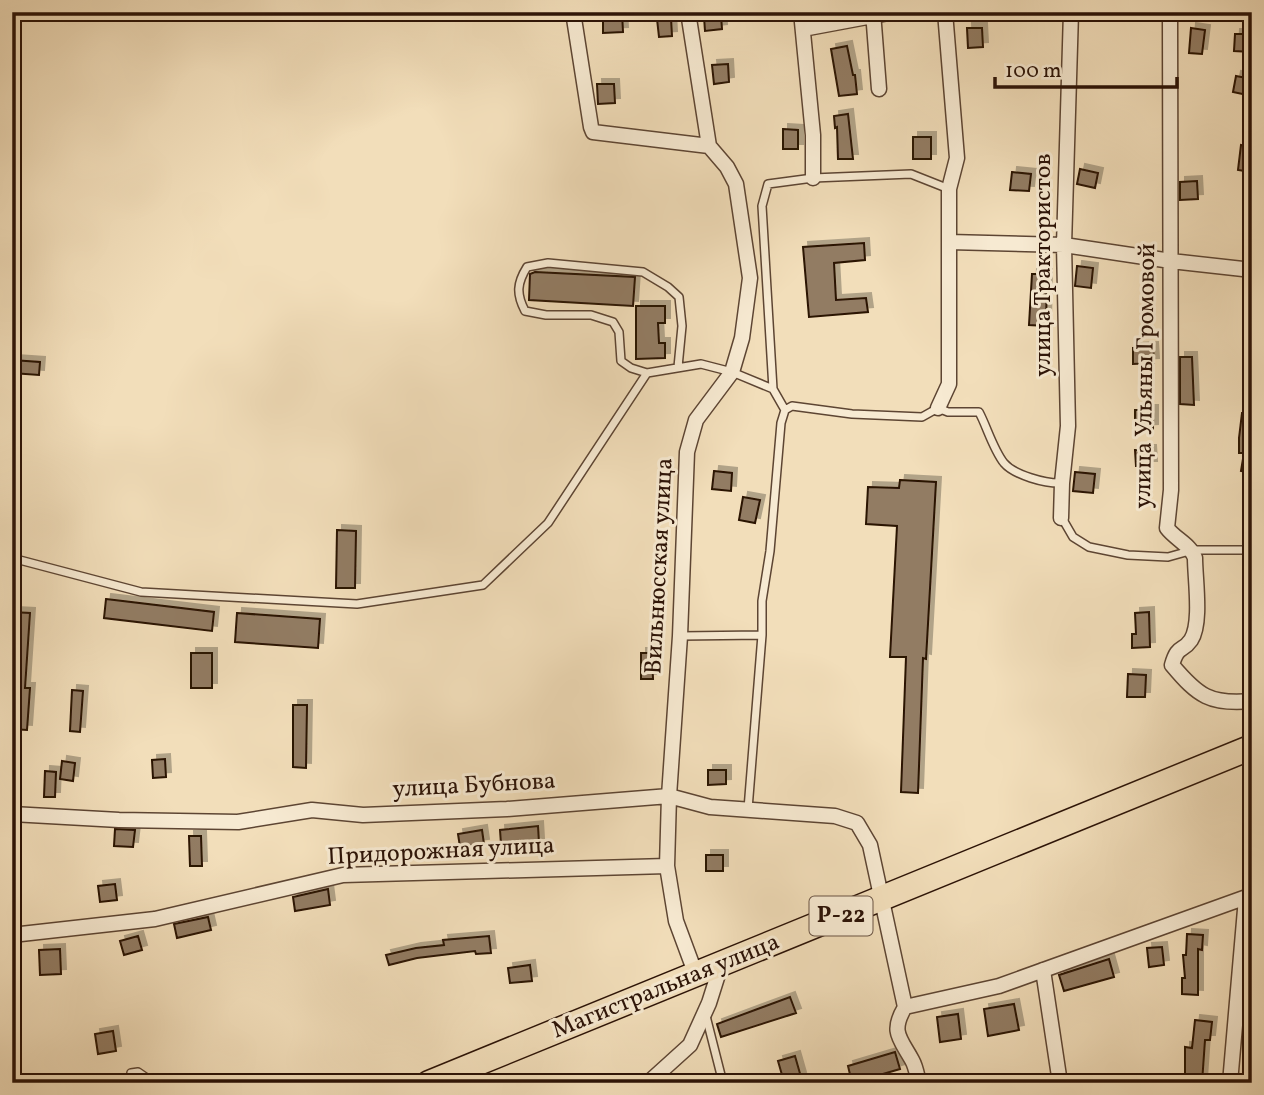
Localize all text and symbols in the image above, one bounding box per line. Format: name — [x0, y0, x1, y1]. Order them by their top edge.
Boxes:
scale bar — [995, 46, 1176, 90]
text: 100 m — [1005, 57, 1062, 86]
street label: улица Трактористов — [1027, 153, 1061, 377]
street label: улица Ульяны Громовой — [1127, 243, 1165, 509]
street label: Вильнюсская улица — [637, 457, 683, 675]
street label: улица Бубнова — [391, 765, 557, 807]
street label: Придорожная улица — [326, 829, 556, 875]
road number: Р-22 — [810, 897, 872, 936]
street label: Магистральная улица — [547, 926, 785, 1048]

